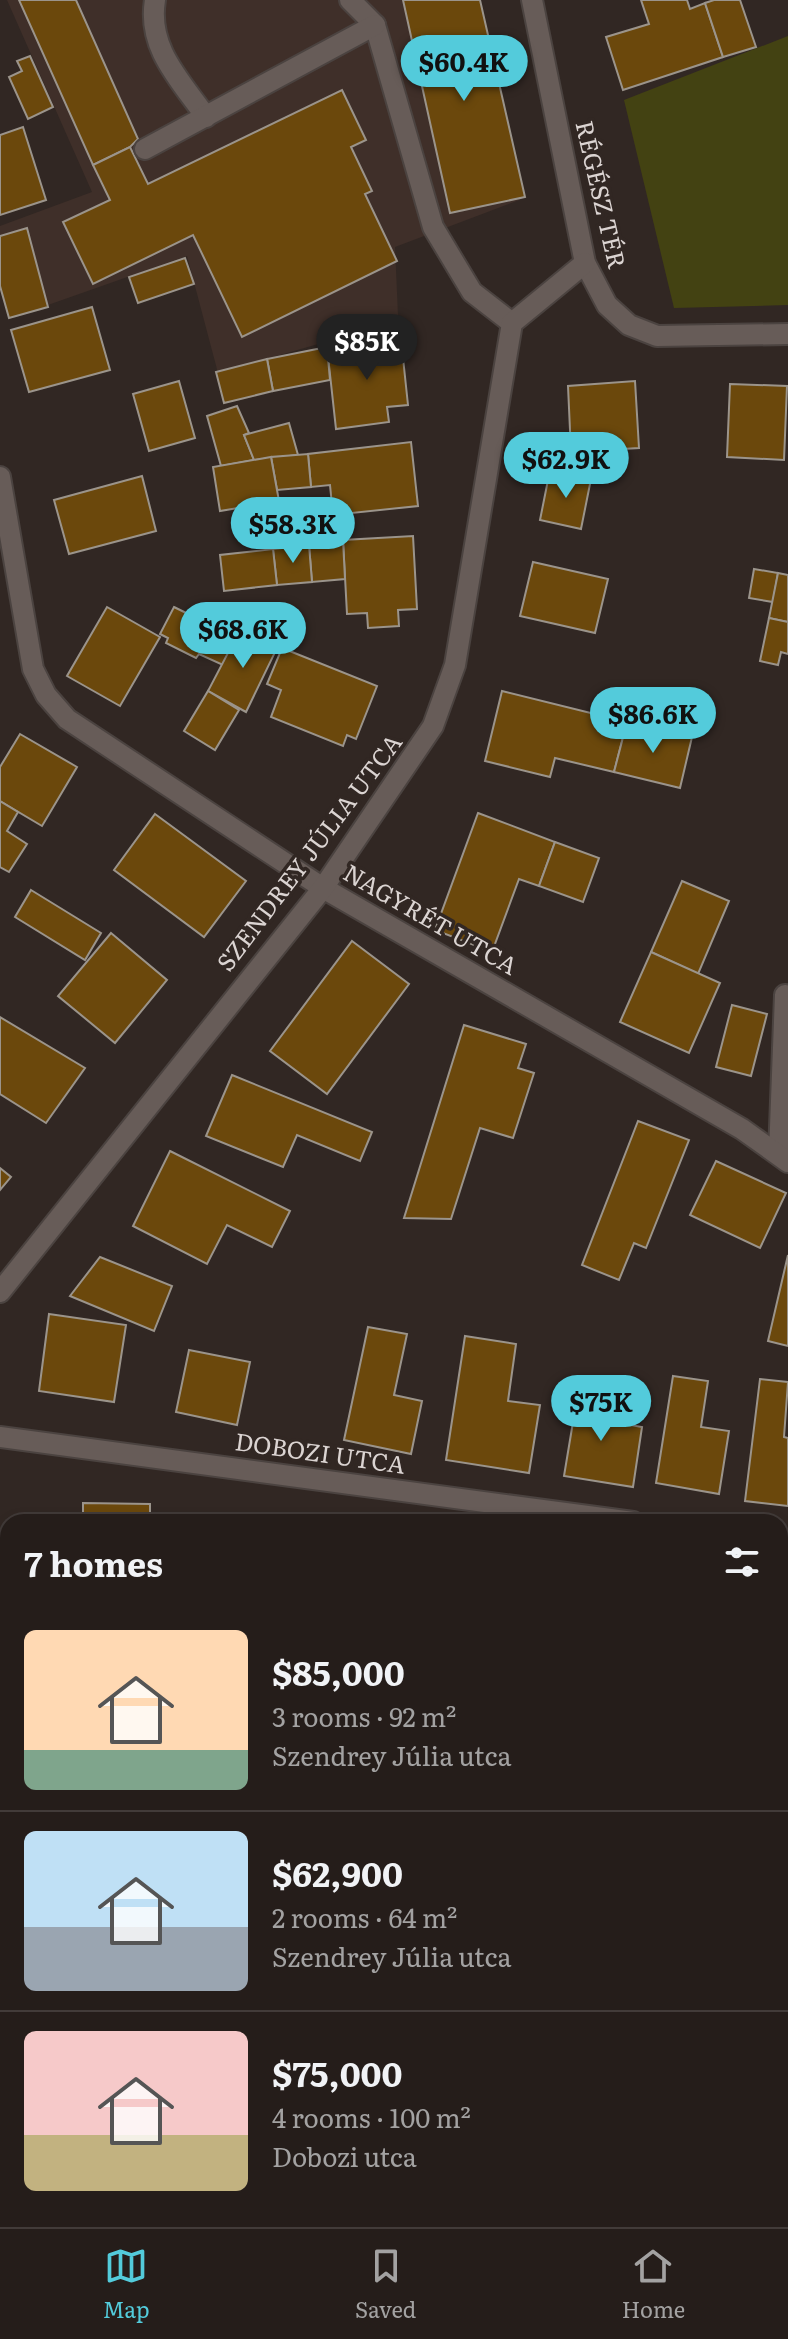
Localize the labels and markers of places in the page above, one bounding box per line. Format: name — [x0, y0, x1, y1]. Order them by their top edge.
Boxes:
pin: $60.4K — [399, 35, 529, 103]
pin: $85K — [320, 314, 414, 382]
pin: $62.9K — [501, 432, 631, 500]
pin: $58.3K — [228, 497, 358, 565]
pin: $68.6K — [178, 602, 308, 670]
pin: $86.6K — [588, 687, 718, 755]
pin: $75K — [554, 1375, 648, 1443]

